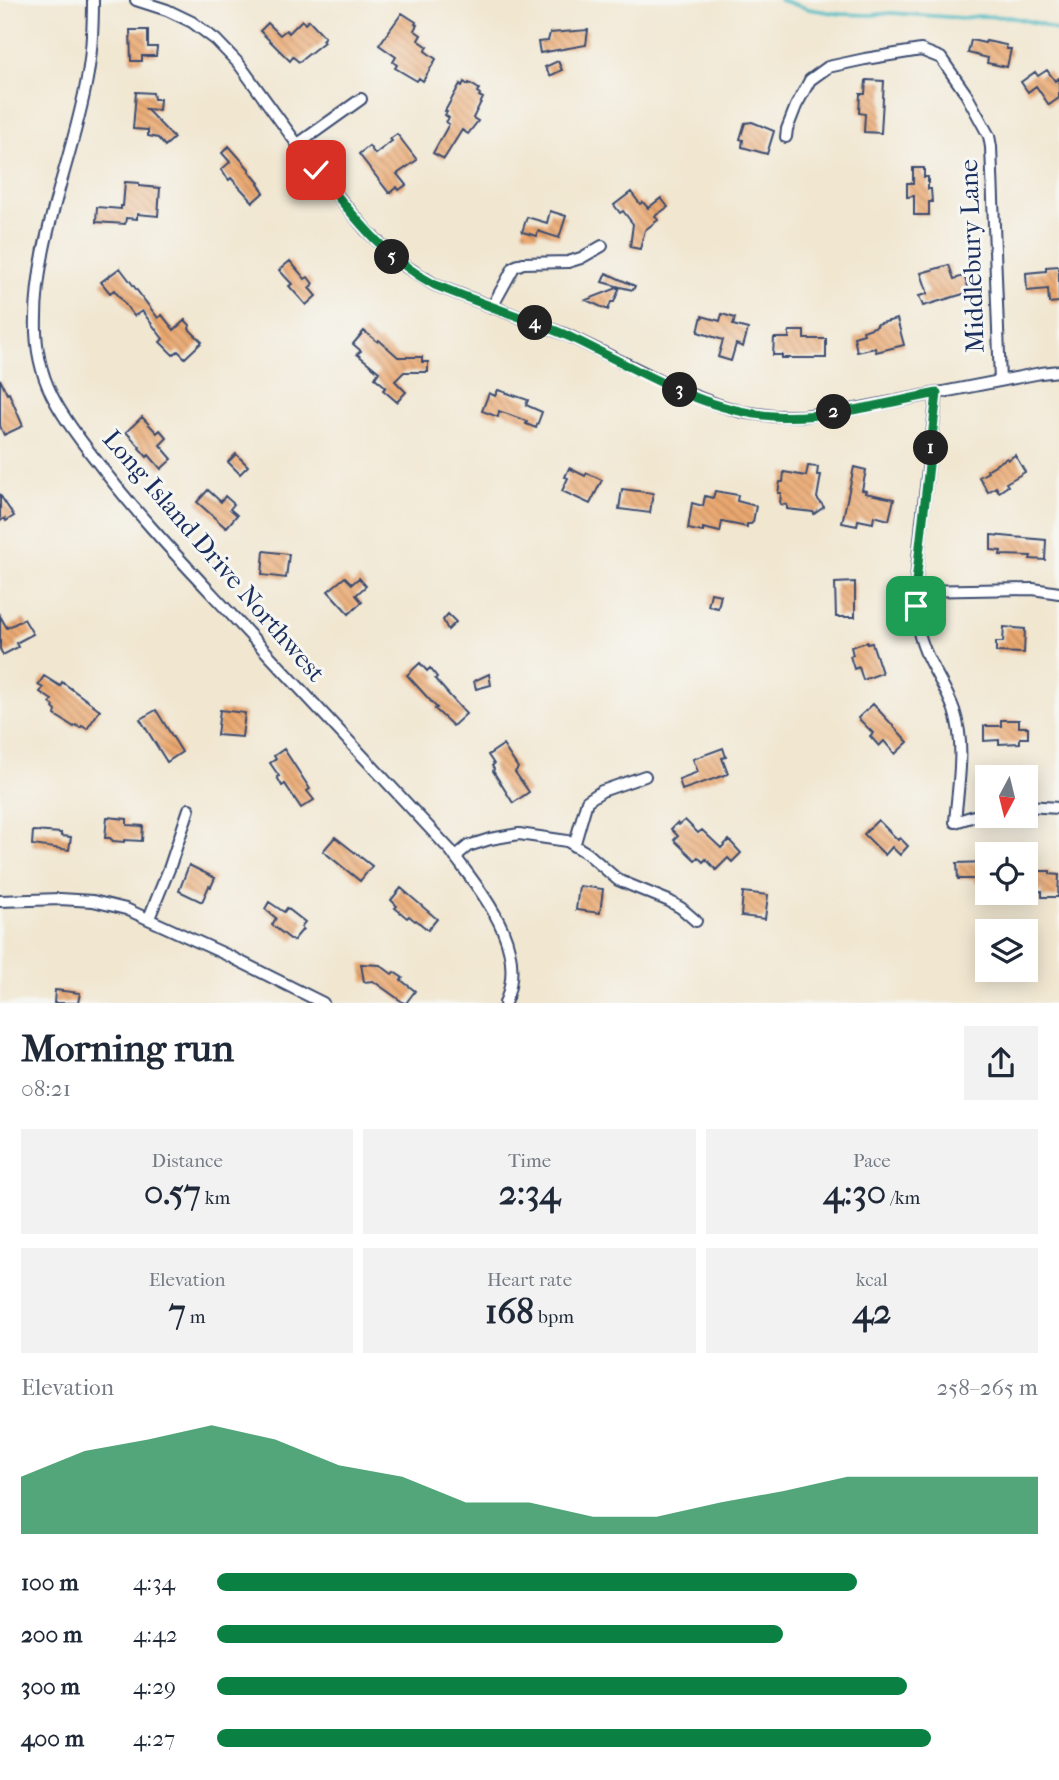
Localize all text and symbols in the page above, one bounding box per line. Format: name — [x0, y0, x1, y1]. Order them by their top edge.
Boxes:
pin — [286, 140, 346, 200]
icon: check — [297, 151, 335, 189]
street label: Middlebury Lane — [953, 159, 991, 353]
pin: 5 — [374, 240, 410, 274]
text: 5 — [387, 245, 396, 267]
pin: 4 — [518, 306, 552, 340]
text: 4 — [529, 311, 540, 333]
pin: 3 — [662, 372, 698, 408]
text: 3 — [676, 378, 683, 400]
pin: 2 — [816, 394, 852, 430]
text: 2 — [829, 400, 838, 422]
street label: Long Island Drive Northwest — [96, 424, 332, 689]
pin: 1 — [914, 430, 948, 466]
text: 1 — [927, 436, 934, 458]
pin — [886, 576, 946, 636]
icon: arrive — [897, 587, 935, 625]
north arrow — [975, 765, 1038, 828]
map controls — [975, 765, 1038, 982]
button: locate — [975, 842, 1038, 905]
button: layers — [975, 919, 1038, 982]
text: Morning run — [21, 1026, 234, 1071]
button: share — [964, 1026, 1038, 1100]
text: 08:21 — [21, 1075, 71, 1102]
text: Distance — [151, 1150, 223, 1172]
text: Time — [508, 1150, 551, 1172]
text: Pace — [853, 1150, 891, 1172]
text: 0.57 — [144, 1172, 201, 1213]
text: 2:34 — [499, 1172, 560, 1213]
text: 4:30 — [823, 1172, 886, 1213]
text: km — [201, 1187, 230, 1209]
text: /km — [886, 1187, 920, 1209]
text: Elevation — [149, 1269, 226, 1291]
text: Heart rate — [487, 1269, 572, 1291]
text: kcal — [856, 1269, 888, 1291]
text: 7 — [169, 1291, 186, 1332]
text: 168 — [485, 1291, 534, 1332]
text: 42 — [852, 1291, 891, 1332]
text: m — [186, 1306, 206, 1328]
text: bpm — [534, 1306, 574, 1328]
text: Elevation — [21, 1374, 114, 1401]
text: 258–265 m — [936, 1374, 1038, 1401]
text: 100 m — [21, 1569, 79, 1596]
text: 4:34 — [133, 1569, 175, 1596]
text: 200 m — [21, 1621, 82, 1648]
text: 4:42 — [133, 1621, 178, 1648]
text: 300 m — [21, 1673, 80, 1700]
text: 4:29 — [133, 1673, 176, 1700]
text: 400 m — [21, 1725, 84, 1752]
text: 4:27 — [133, 1725, 175, 1752]

